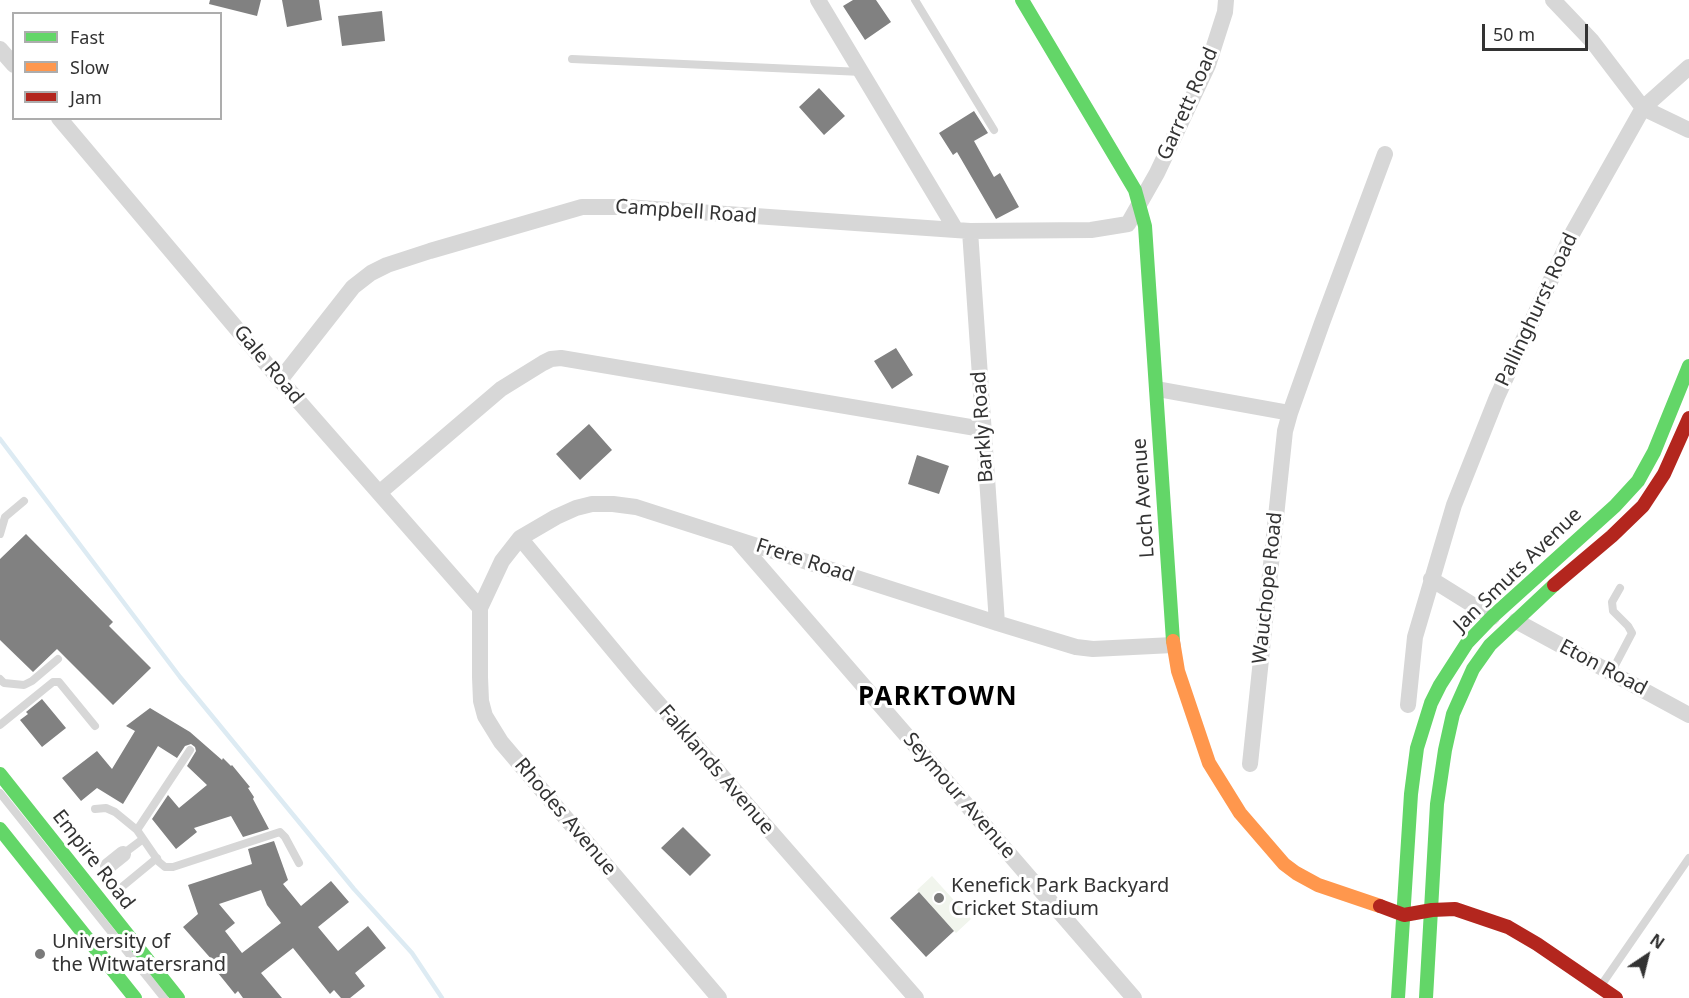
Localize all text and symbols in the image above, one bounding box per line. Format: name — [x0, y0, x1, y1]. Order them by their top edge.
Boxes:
legend — [12, 12, 222, 120]
scale bar — [1485, 12, 1592, 50]
text: 50 m — [1493, 22, 1535, 46]
text: Fast — [70, 25, 105, 49]
street label: Garrett Road — [1152, 44, 1224, 164]
text: Slow — [70, 55, 109, 79]
text: Jam — [70, 85, 102, 109]
street label: Campbell Road — [614, 195, 758, 229]
street label: Pallinghurst Road — [1491, 229, 1583, 391]
street label: Gale Road — [228, 321, 308, 409]
street label: Barkly Road — [967, 370, 999, 484]
street label: Loch Avenue — [1128, 437, 1160, 559]
street label: Jan Smuts Avenue — [1449, 503, 1587, 637]
street label: Wauchope Road — [1248, 511, 1288, 665]
street label: Frere Road — [753, 534, 857, 588]
street label: Eton Road — [1555, 635, 1651, 701]
district label: PARKTOWN — [858, 682, 1018, 714]
street label: Falklands Avenue — [653, 700, 779, 840]
street label: Seymour Avenue — [898, 728, 1020, 864]
street label: Rhodes Avenue — [509, 754, 621, 880]
street label: Empire Road — [47, 805, 139, 915]
place label: Kenefick Park Backyard Cricket Stadium — [951, 874, 1169, 921]
marker: Kenefick Park Backyard Cricket Stadium — [932, 891, 946, 905]
north arrow — [1617, 926, 1677, 986]
text: N — [1646, 929, 1669, 954]
place label: University of the Witwatersrand — [52, 930, 226, 977]
marker: University of the Witwatersrand — [33, 947, 47, 961]

